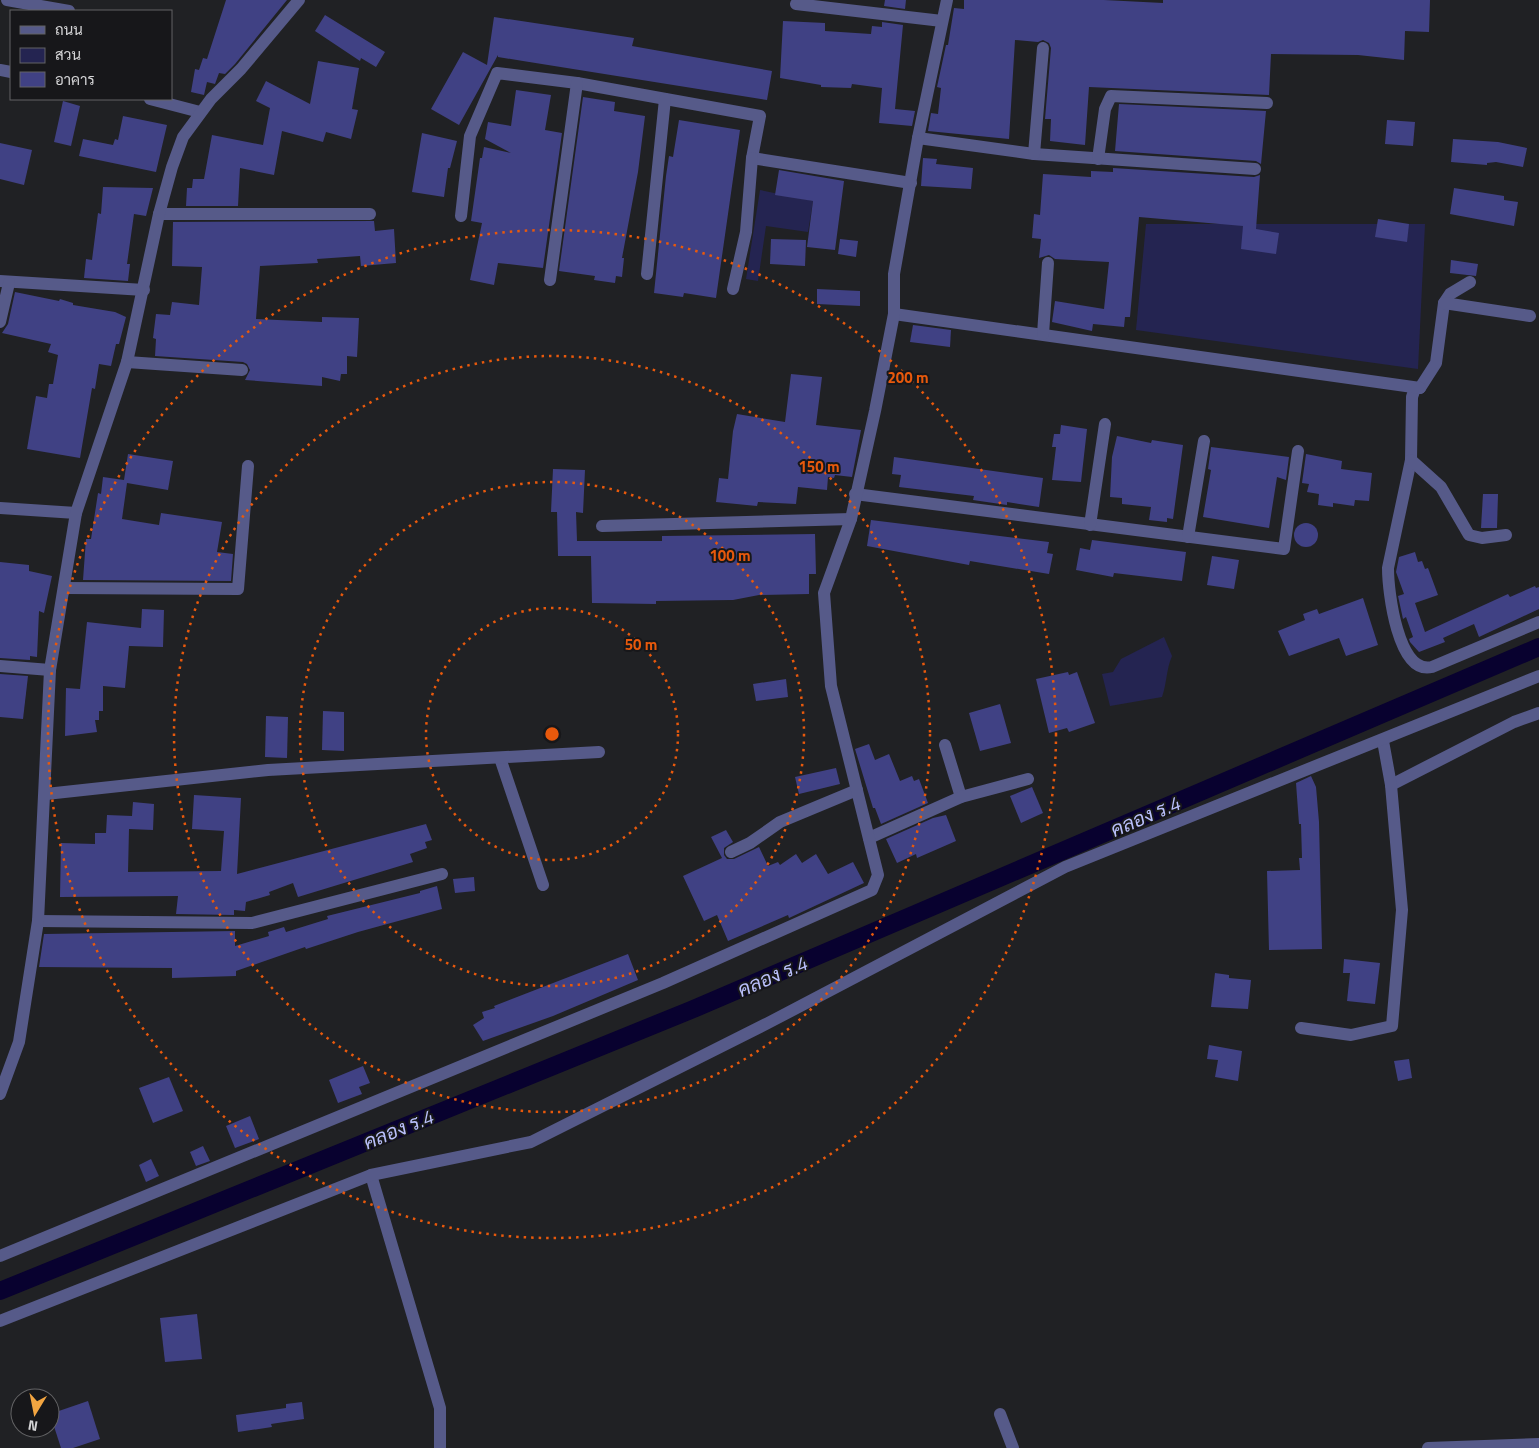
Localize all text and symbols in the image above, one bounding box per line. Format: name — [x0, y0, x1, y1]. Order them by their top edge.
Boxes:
legend — [10, 10, 172, 100]
text: ถนน — [55, 18, 83, 41]
text: สวน — [55, 43, 81, 66]
text: อาคาร — [55, 68, 95, 91]
text: 200 m — [887, 366, 929, 389]
text: 150 m — [798, 455, 840, 478]
text: 100 m — [709, 544, 751, 567]
text: 50 m — [625, 633, 657, 656]
centre of rings — [543, 725, 561, 743]
water label: คลอง ร.4 — [1105, 787, 1185, 845]
water label: คลอง ร.4 — [732, 947, 812, 1005]
water label: คลอง ร.4 — [358, 1101, 438, 1157]
north arrow — [10, 1388, 60, 1438]
text: N — [26, 1415, 39, 1437]

